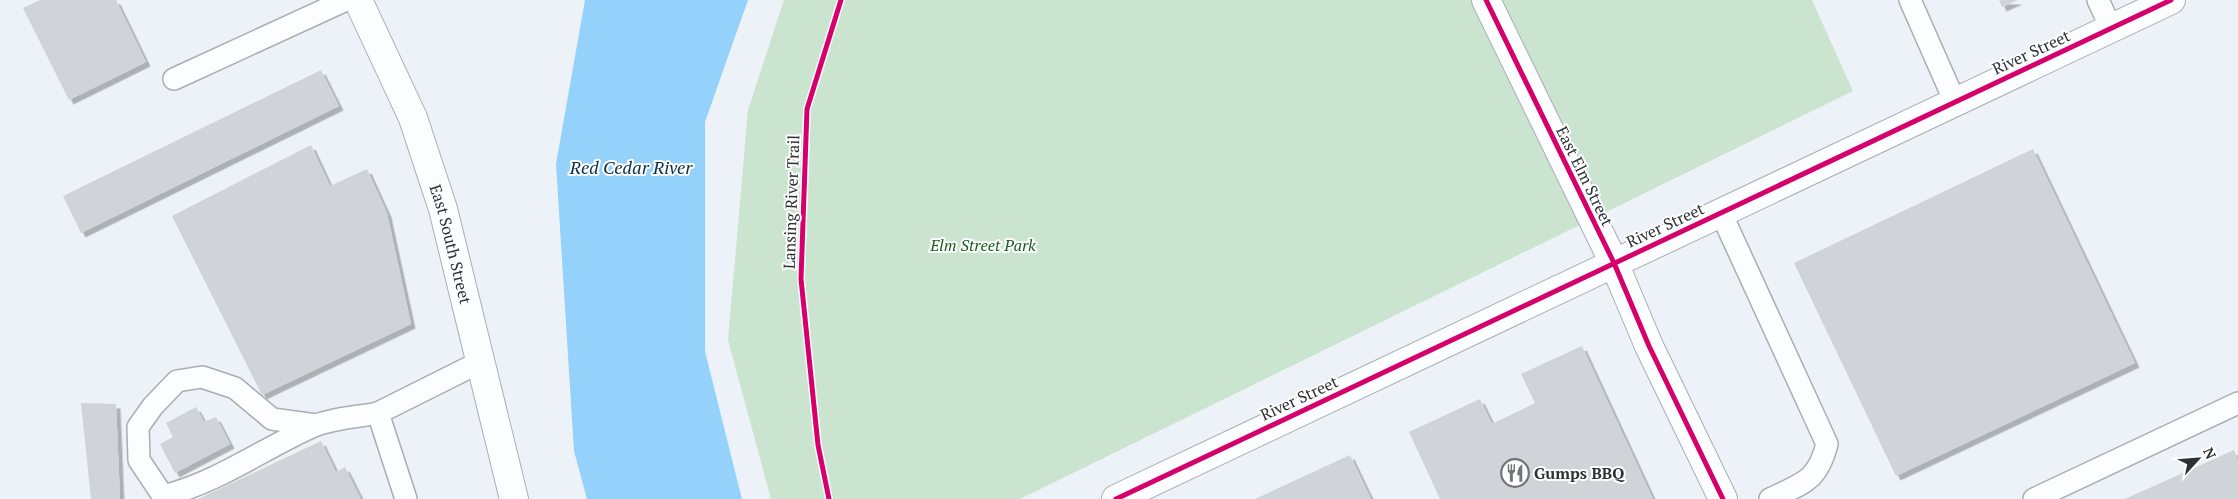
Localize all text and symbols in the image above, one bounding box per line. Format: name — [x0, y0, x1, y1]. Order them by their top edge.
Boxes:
street label: River Street — [1988, 24, 2074, 80]
street label: East Elm Street — [1551, 122, 1619, 230]
street label: Lansing River Trail — [778, 134, 804, 269]
water label: Red Cedar River — [569, 155, 693, 179]
street label: East South Street — [425, 181, 477, 306]
street label: River Street — [1622, 197, 1708, 253]
park label: Elm Street Park — [929, 234, 1036, 256]
street label: River Street — [1256, 370, 1342, 426]
north arrow — [2173, 434, 2223, 484]
text: N — [2199, 444, 2221, 462]
restaurant icon: Gumps BBQ — [1500, 458, 1530, 488]
place label: Gumps BBQ — [1534, 462, 1625, 484]

